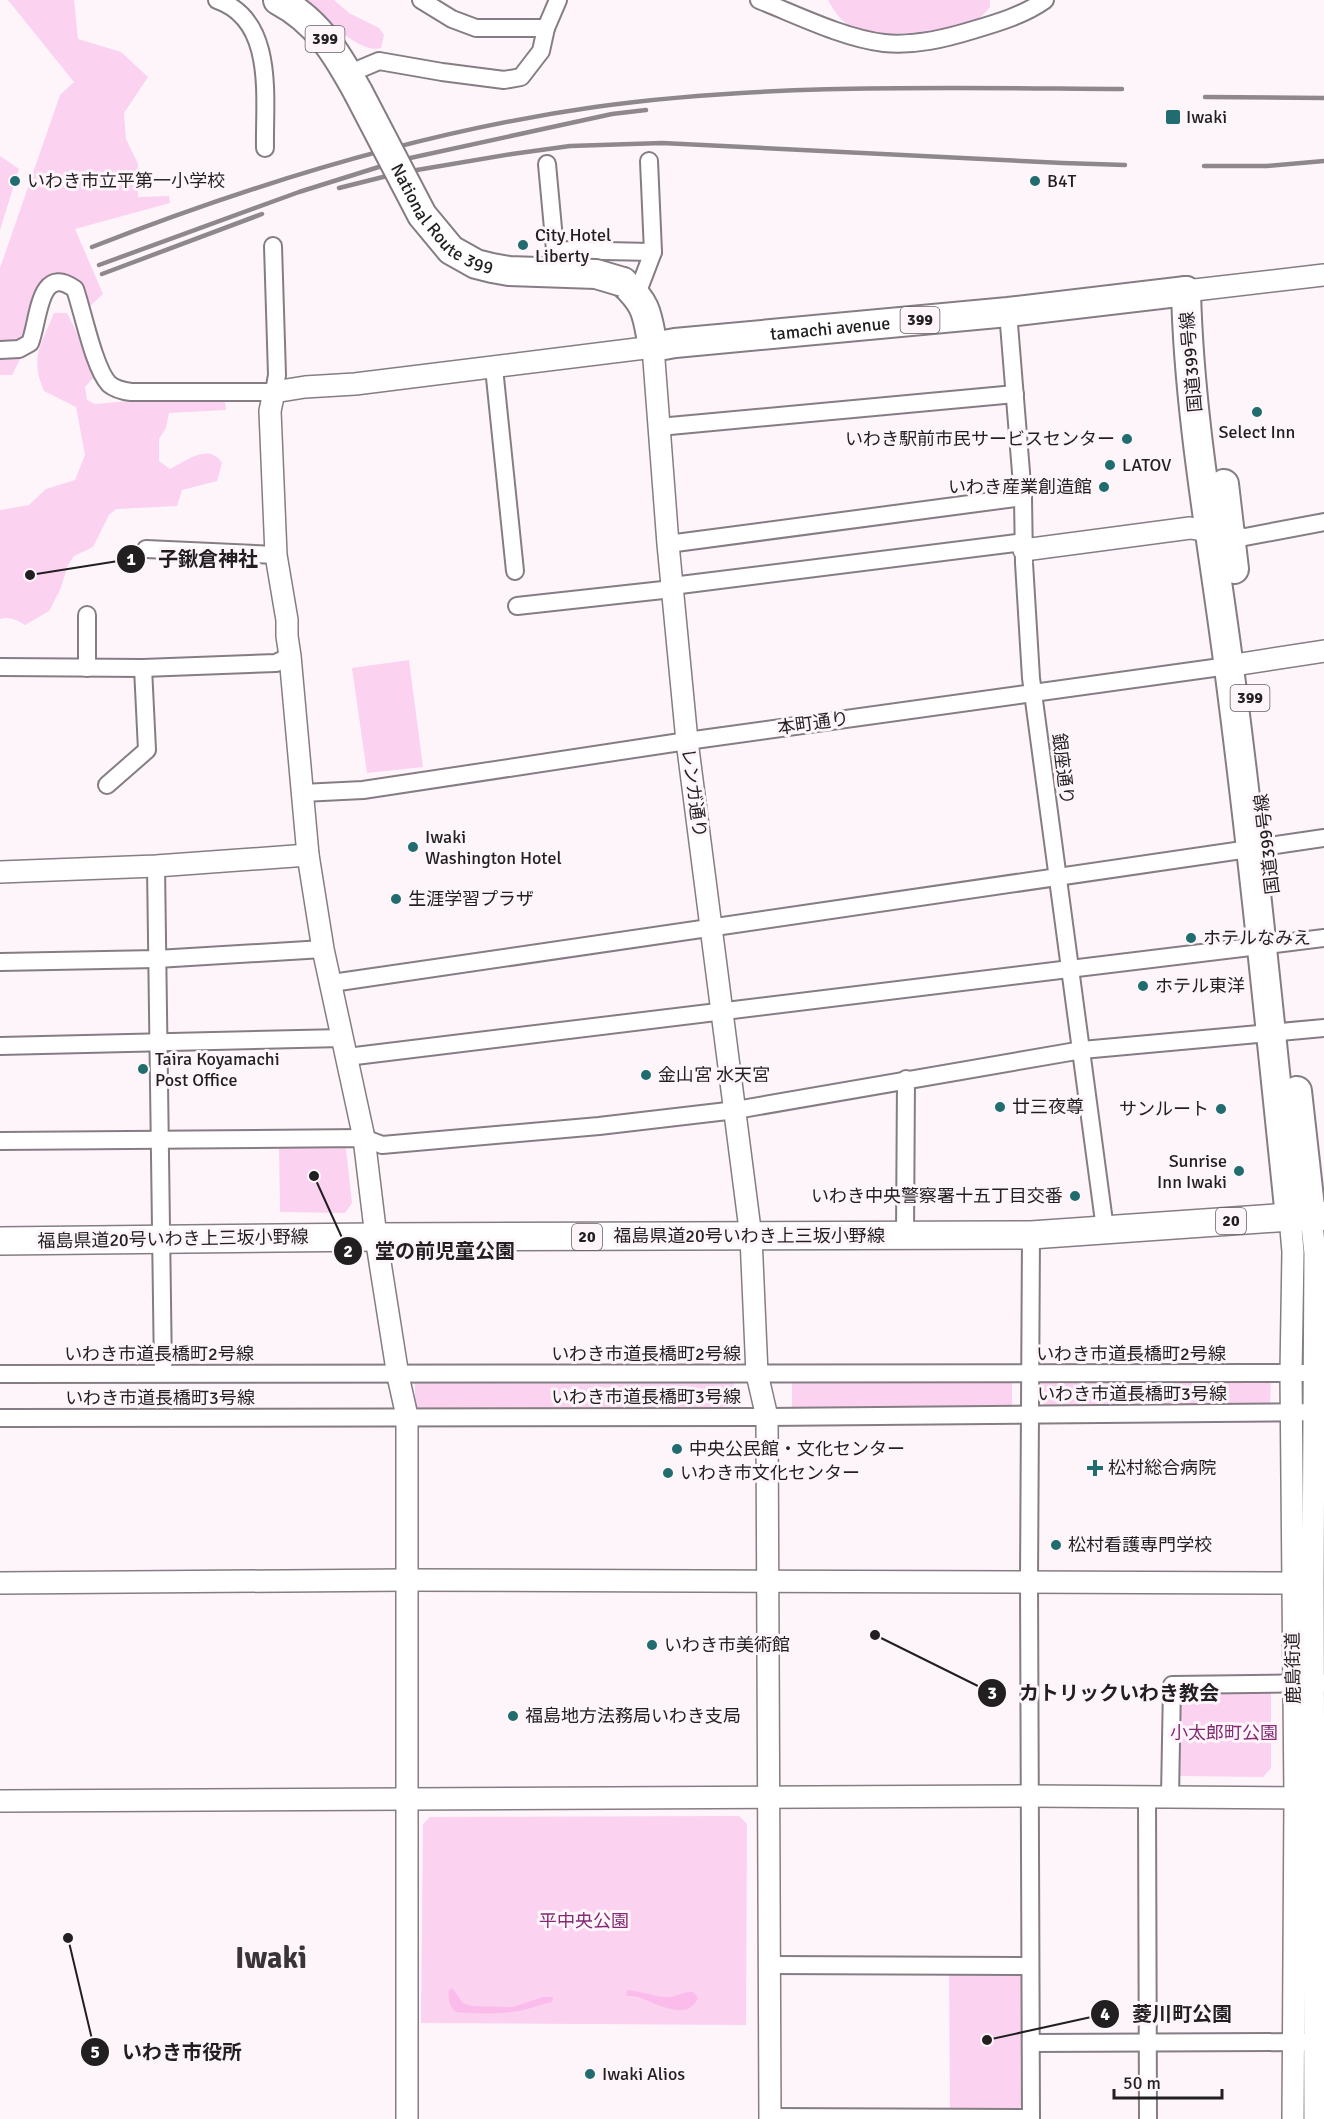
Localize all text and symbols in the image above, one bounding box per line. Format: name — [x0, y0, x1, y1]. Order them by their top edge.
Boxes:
road number: 399 — [306, 26, 344, 52]
place label: Iwaki — [1186, 106, 1227, 128]
marker: Iwaki — [1164, 108, 1182, 126]
street label: National Route 399 — [386, 160, 496, 279]
place label: いわき市立平第一小学校 — [27, 170, 225, 192]
place label: B4T — [1047, 170, 1077, 192]
marker: いわき市立平第一小学校 — [8, 174, 22, 188]
marker: B4T — [1028, 174, 1042, 188]
place label: City Hotel Liberty — [535, 224, 611, 267]
marker: City Hotel Liberty — [516, 238, 530, 252]
road number: 399 — [900, 307, 940, 333]
street label: 国道399号線 — [1176, 311, 1206, 413]
street label: tamachi avenue — [769, 312, 891, 345]
marker: Select Inn — [1250, 405, 1264, 419]
place label: Select Inn — [1219, 421, 1295, 443]
place label: いわき駅前市民サービスセンター — [845, 428, 1115, 450]
marker: いわき駅前市民サービスセンター — [1120, 432, 1134, 446]
place label: LATOV — [1122, 454, 1172, 476]
marker: LATOV — [1103, 458, 1117, 472]
place label: いわき産業創造館 — [948, 476, 1092, 498]
marker: いわき産業創造館 — [1097, 480, 1111, 494]
callout: 子鍬倉神社 — [116, 540, 270, 578]
text: 子鍬倉神社 — [158, 547, 258, 572]
text: 1 — [126, 548, 136, 570]
road number: 399 — [1230, 685, 1270, 711]
street label: 本町通り — [776, 707, 850, 739]
street label: 銀座通り — [1048, 732, 1078, 806]
street label: レンガ通り — [677, 747, 711, 839]
street label: 国道399号線 — [1250, 792, 1284, 896]
place label: Iwaki Washington Hotel — [425, 826, 562, 869]
marker: Iwaki Washington Hotel — [406, 840, 420, 854]
place label: 生涯学習プラザ — [408, 888, 534, 910]
marker: 生涯学習プラザ — [389, 892, 403, 906]
place label: ホテルなみえ — [1203, 927, 1311, 949]
marker: ホテルなみえ — [1184, 931, 1198, 945]
place label: ホテル東洋 — [1155, 975, 1245, 997]
marker: ホテル東洋 — [1136, 979, 1150, 993]
place label: Taira Koyamachi Post Office — [155, 1048, 280, 1091]
marker: Taira Koyamachi Post Office — [136, 1062, 150, 1076]
place label: 金山宮 水天宮 — [658, 1064, 770, 1086]
marker: 金山宮 水天宮 — [639, 1068, 653, 1082]
place label: 廿三夜尊 — [1012, 1096, 1084, 1118]
place label: サンルート — [1119, 1098, 1209, 1120]
marker: 廿三夜尊 — [993, 1100, 1007, 1114]
marker: サンルート — [1214, 1102, 1228, 1116]
place label: Sunrise Inn Iwaki — [1157, 1150, 1227, 1193]
marker: Sunrise Inn Iwaki — [1232, 1164, 1246, 1178]
place label: いわき中央警察署十五丁目交番 — [811, 1185, 1063, 1207]
marker: いわき中央警察署十五丁目交番 — [1068, 1189, 1082, 1203]
road number: 20 — [1216, 1208, 1246, 1234]
road number: 20 — [572, 1224, 602, 1250]
street label: 福島県道20号いわき上三坂小野線 — [613, 1225, 885, 1247]
street label: 福島県道20号いわき上三坂小野線 — [37, 1226, 309, 1252]
callout: 堂の前児童公園 — [333, 1232, 527, 1270]
text: 堂の前児童公園 — [375, 1239, 515, 1264]
text: 2 — [343, 1240, 353, 1262]
street label: いわき市道長橋町2号線 — [64, 1343, 254, 1365]
street label: いわき市道長橋町2号線 — [551, 1343, 741, 1365]
street label: いわき市道長橋町2号線 — [1036, 1343, 1226, 1365]
street label: いわき市道長橋町3号線 — [1037, 1383, 1227, 1405]
street label: いわき市道長橋町3号線 — [551, 1386, 741, 1408]
street label: いわき市道長橋町3号線 — [65, 1387, 255, 1409]
place label: 中央公民館・文化センター — [689, 1438, 905, 1460]
marker: 中央公民館・文化センター — [670, 1442, 684, 1456]
place label: 松村総合病院 — [1108, 1457, 1216, 1479]
marker: 松村総合病院 — [1086, 1459, 1104, 1477]
place label: いわき市文化センター — [680, 1462, 860, 1484]
marker: いわき市文化センター — [661, 1466, 675, 1480]
place label: 松村看護専門学校 — [1068, 1534, 1212, 1556]
marker: 松村看護専門学校 — [1049, 1538, 1063, 1552]
street label: 鹿島街道 — [1281, 1632, 1305, 1704]
place label: いわき市美術館 — [664, 1634, 790, 1656]
marker: いわき市美術館 — [645, 1638, 659, 1652]
callout: カトリックいわき教会 — [977, 1674, 1231, 1712]
text: カトリックいわき教会 — [1019, 1681, 1219, 1706]
text: 3 — [987, 1682, 997, 1704]
place label: 福島地方法務局いわき支局 — [525, 1705, 741, 1727]
marker: 福島地方法務局いわき支局 — [506, 1709, 520, 1723]
park label: 小太郎町公園 — [1170, 1722, 1278, 1744]
park label: 平中央公園 — [539, 1910, 629, 1932]
district label: Iwaki — [235, 1940, 307, 1977]
callout: 菱川町公園 — [1090, 1995, 1244, 2033]
text: 菱川町公園 — [1132, 2002, 1232, 2027]
text: 4 — [1100, 2003, 1110, 2025]
callout: いわき市役所 — [80, 2033, 254, 2071]
text: いわき市役所 — [122, 2040, 242, 2065]
text: 5 — [90, 2041, 100, 2063]
scale bar — [1114, 2062, 1222, 2100]
place label: Iwaki Alios — [602, 2063, 685, 2085]
marker: Iwaki Alios — [583, 2067, 597, 2081]
text: 50 m — [1123, 2072, 1161, 2094]

